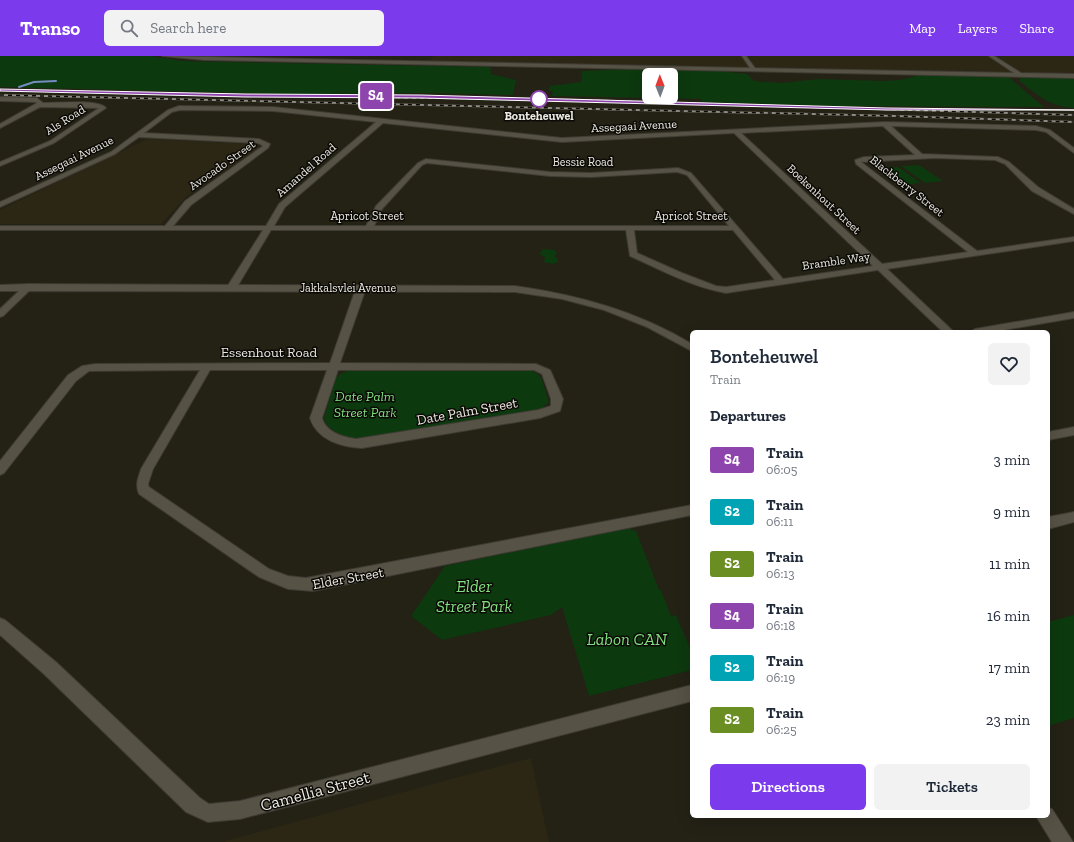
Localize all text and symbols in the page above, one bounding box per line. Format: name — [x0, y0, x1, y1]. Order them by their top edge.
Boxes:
search box — [104, 10, 384, 46]
text: Transo — [20, 17, 80, 40]
icon: search — [118, 17, 140, 39]
text: Search here — [150, 19, 226, 37]
text: Map — [909, 20, 936, 37]
text: Layers — [958, 20, 997, 37]
text: Share — [1019, 20, 1054, 37]
north arrow — [642, 68, 678, 104]
map controls — [642, 68, 678, 104]
line badge: S4 — [358, 83, 394, 109]
text: S4 — [368, 87, 384, 104]
marker: Bonteheuwel — [530, 90, 548, 108]
street label: Als Road — [42, 102, 88, 138]
place label: Bonteheuwel — [504, 109, 574, 123]
street label: Assegaai Avenue — [591, 117, 678, 135]
street label: Assegaai Avenue — [32, 133, 116, 183]
street label: Avocado Street — [186, 137, 258, 193]
street label: Amandel Road — [273, 140, 339, 200]
street label: Blackberry Street — [867, 153, 947, 220]
street label: Bessie Road — [553, 155, 614, 169]
street label: Boekenhout Street — [784, 161, 864, 237]
street label: Apricot Street — [330, 209, 404, 223]
street label: Apricot Street — [654, 209, 728, 223]
street label: Bramble Way — [801, 249, 872, 273]
street label: Jakkalsvlei Avenue — [300, 281, 396, 295]
button: heart — [988, 343, 1030, 385]
street label: Essenhout Road — [221, 344, 318, 361]
text: Bonteheuwel — [710, 345, 818, 368]
text: Train — [710, 372, 741, 387]
park label: Date Palm Street Park — [334, 388, 396, 421]
street label: Date Palm Street — [415, 394, 520, 429]
text: Departures — [710, 407, 786, 425]
text: Train — [766, 444, 803, 462]
text: S4 — [724, 451, 740, 468]
text: 3 min — [994, 451, 1030, 469]
text: 06:05 — [766, 462, 797, 477]
text: Train — [766, 496, 803, 514]
text: S2 — [724, 503, 740, 520]
text: 9 min — [993, 503, 1030, 521]
text: 06:11 — [766, 514, 793, 529]
text: Train — [766, 548, 803, 566]
text: S2 — [724, 555, 740, 572]
text: 11 min — [989, 555, 1030, 573]
street label: Elder Street — [311, 564, 386, 593]
text: 06:13 — [766, 566, 795, 581]
park label: Elder Street Park — [436, 576, 513, 616]
text: Train — [766, 600, 803, 618]
text: S4 — [724, 607, 740, 624]
text: 16 min — [987, 607, 1030, 625]
text: 06:18 — [766, 618, 795, 633]
park label: Labon CAN — [587, 629, 668, 649]
text: Train — [766, 652, 803, 670]
text: S2 — [724, 659, 740, 676]
text: 17 min — [988, 659, 1030, 677]
text: 06:19 — [766, 670, 795, 685]
text: Train — [766, 704, 803, 722]
text: S2 — [724, 711, 740, 728]
text: 23 min — [986, 711, 1030, 729]
text: 06:25 — [766, 722, 797, 737]
button: Directions — [710, 764, 866, 810]
button: Tickets — [874, 764, 1030, 810]
street label: Camellia Street — [258, 767, 373, 815]

